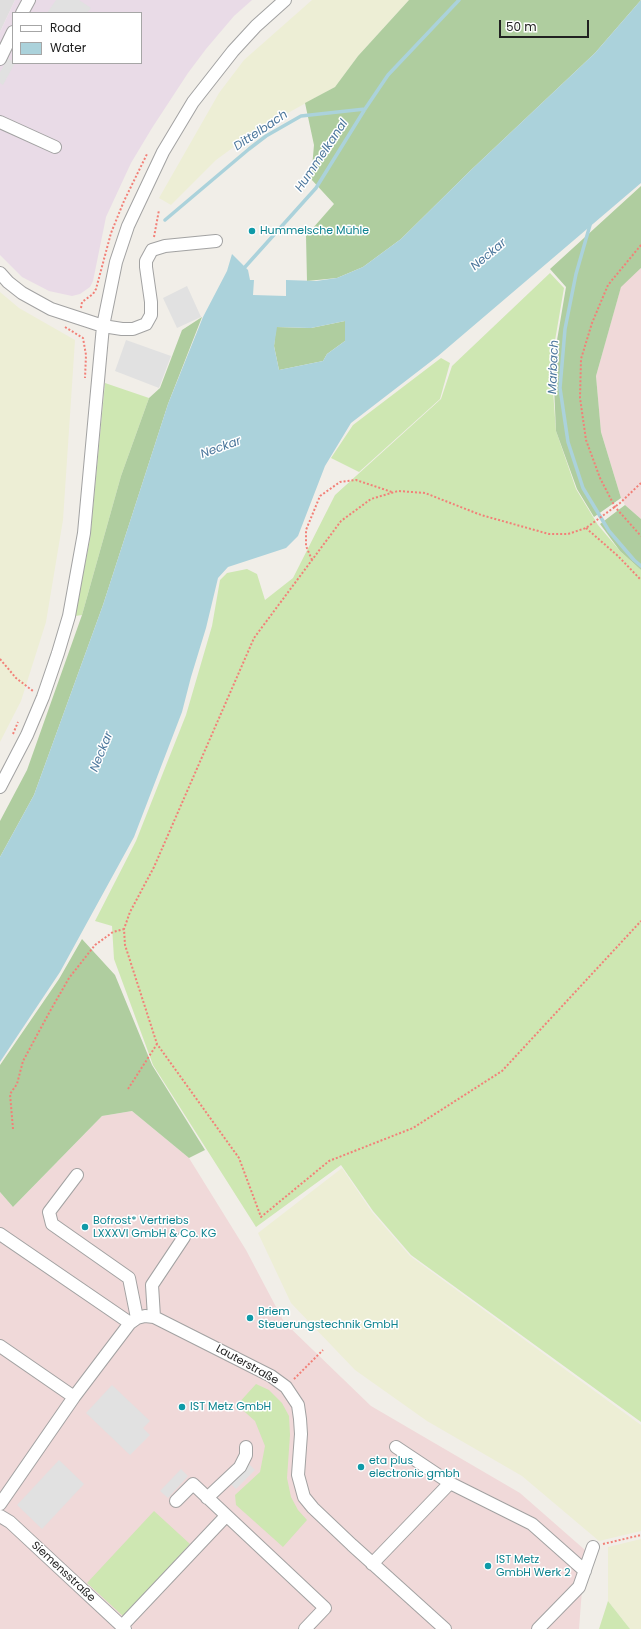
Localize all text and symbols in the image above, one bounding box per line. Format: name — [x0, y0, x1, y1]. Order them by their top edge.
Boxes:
legend — [12, 12, 142, 64]
scale bar — [501, 12, 591, 38]
text: 50 m — [506, 18, 537, 35]
text: Road — [50, 19, 81, 36]
text: Water — [50, 39, 86, 56]
water label: Dittelbach — [231, 108, 291, 154]
water label: Hummelkanal — [293, 117, 351, 195]
place label: Hummelsche Mühle — [260, 224, 369, 238]
marker: Hummelsche Mühle — [247, 226, 257, 236]
water label: Neckar — [468, 236, 510, 274]
water label: Marbach — [546, 340, 562, 394]
water label: Neckar — [199, 434, 243, 462]
water label: Neckar — [87, 730, 117, 774]
place label: Bofrost* Vertriebs LXXXVI GmbH & Co. KG — [93, 1214, 216, 1240]
marker: Bofrost* Vertriebs LXXXVI GmbH & Co. KG — [80, 1222, 90, 1232]
place label: Briem Steuerungstechnik GmbH — [258, 1305, 398, 1331]
marker: Briem Steuerungstechnik GmbH — [245, 1313, 255, 1323]
street label: Lauterstraße — [213, 1342, 281, 1388]
place label: IST Metz GmbH — [190, 1400, 271, 1414]
marker: IST Metz GmbH — [177, 1402, 187, 1412]
place label: eta plus electronic gmbh — [369, 1454, 460, 1480]
marker: eta plus electronic gmbh — [356, 1462, 366, 1472]
street label: Siemensstraße — [28, 1539, 98, 1605]
place label: IST Metz GmbH Werk 2 — [496, 1553, 570, 1579]
marker: IST Metz GmbH Werk 2 — [483, 1561, 493, 1571]

